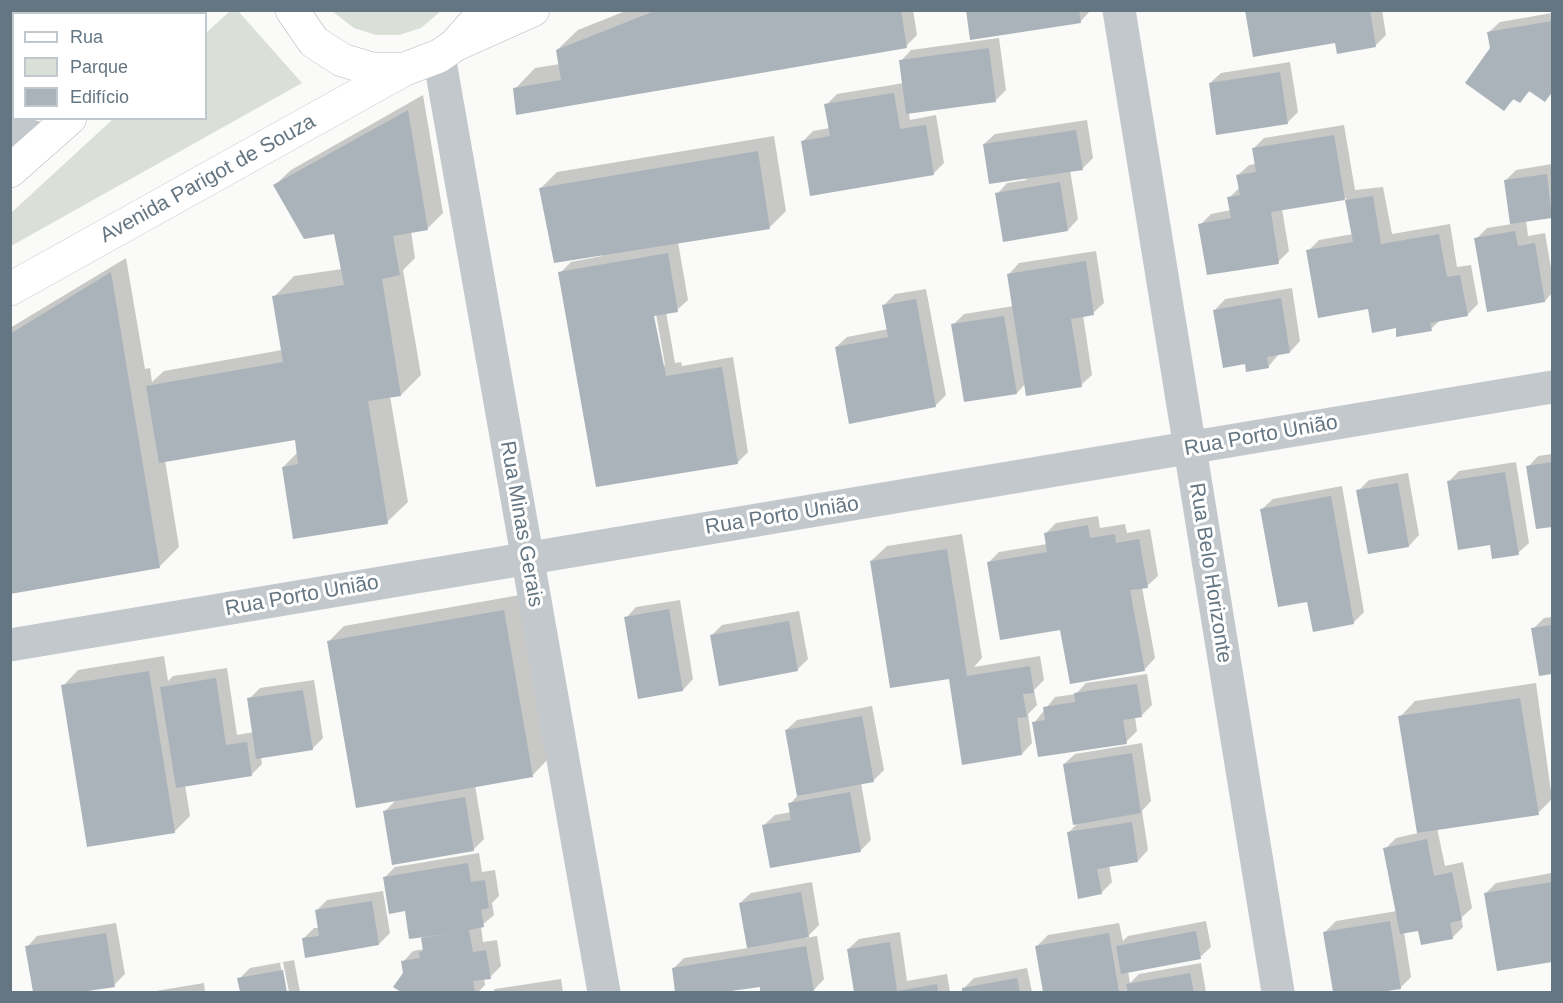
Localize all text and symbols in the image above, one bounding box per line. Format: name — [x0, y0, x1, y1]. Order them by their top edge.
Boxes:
legend — [12, 12, 207, 120]
text: Rua — [70, 27, 103, 47]
text: Parque — [70, 57, 128, 77]
text: Edifício — [70, 87, 129, 107]
street label: Avenida Parigot de Souza — [96, 109, 320, 249]
street label: Rua Porto União — [1182, 410, 1340, 462]
street label: Rua Minas Gerais — [494, 439, 548, 609]
street label: Rua Belo Horizonte — [1183, 481, 1237, 665]
street label: Rua Porto União — [703, 491, 861, 541]
street label: Rua Porto União — [223, 570, 381, 622]

